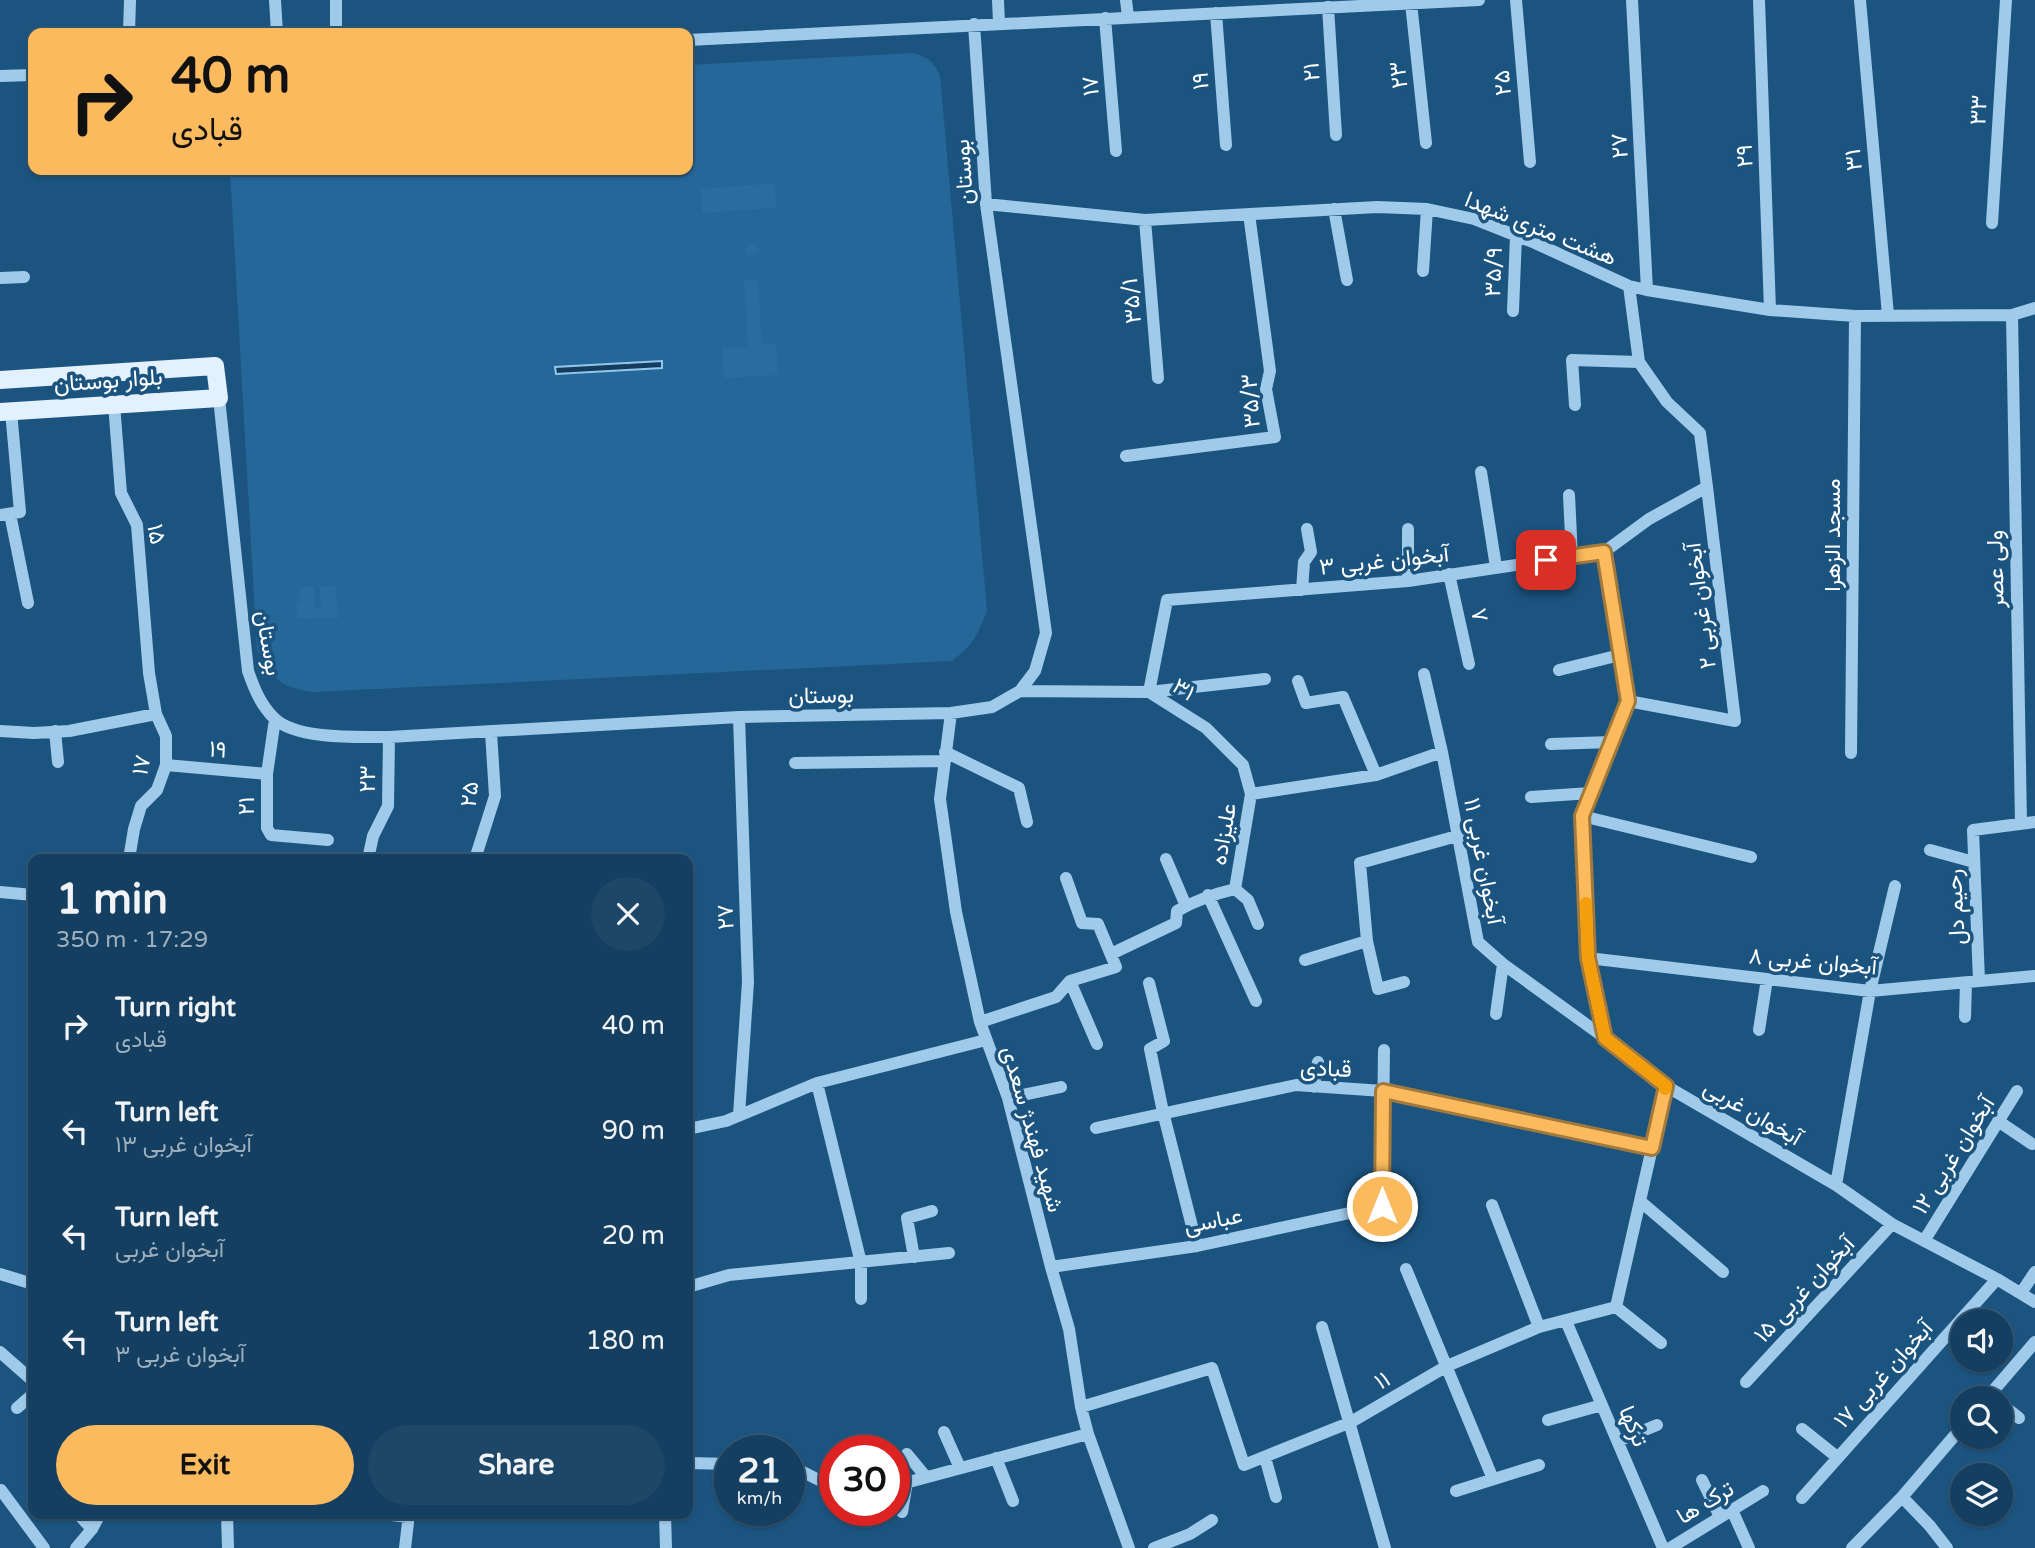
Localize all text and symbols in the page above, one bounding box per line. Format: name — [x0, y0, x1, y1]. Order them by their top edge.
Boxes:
text: 40 m — [171, 47, 290, 106]
icon: right — [56, 56, 147, 147]
street label: ۲۳ — [1384, 60, 1414, 90]
street label: ۲۱ — [1298, 62, 1326, 82]
street label: ۲۵ — [1488, 69, 1518, 97]
street label: ۱۹ — [1186, 71, 1216, 91]
street label: ۱۷ — [1076, 75, 1106, 97]
street label: ۳۳ — [1964, 94, 1994, 126]
text: قبادی — [171, 111, 243, 149]
street label: ۲۷ — [1605, 132, 1635, 159]
street label: بوستان — [948, 138, 980, 206]
street label: ۲۹ — [1731, 144, 1759, 168]
street label: ۳۱ — [1839, 148, 1869, 172]
street label: هشت متری شهدا — [1461, 186, 1621, 272]
street label: ۳۵/۹ — [1479, 247, 1509, 298]
street label: ۳۵/۱ — [1116, 277, 1148, 325]
street label: بلوار بوستان — [53, 363, 163, 399]
street label: ۳۵/۳ — [1235, 373, 1267, 429]
street label: مسجد الزهرا — [1819, 478, 1847, 592]
street label: ۱۵ — [140, 522, 172, 547]
pin — [1516, 530, 1576, 590]
street label: ولی عصر — [1981, 530, 2011, 609]
street label: آبخوان غربی ۲ — [1679, 539, 1723, 671]
street label: آبخوان غربی ۳ — [1318, 540, 1452, 582]
icon: arrive — [1527, 541, 1565, 579]
street label: ۷ — [1464, 606, 1494, 625]
street label: بوستان — [249, 608, 287, 678]
street label: ۳۱ — [1167, 672, 1200, 707]
street label: بوستان — [788, 681, 854, 711]
street label: ۱۹ — [208, 735, 228, 765]
street label: ۱۷ — [126, 752, 158, 778]
street label: ۲۳ — [354, 765, 382, 793]
street label: ۲۵ — [455, 780, 485, 809]
street label: ۲۱ — [233, 796, 261, 816]
street label: آبخوان غربی ۱۱ — [1457, 796, 1509, 928]
street label: علیزاده — [1205, 801, 1243, 868]
street label: رحیم دل — [1940, 868, 1972, 946]
text: 1 min — [56, 874, 168, 925]
button: close — [591, 877, 665, 951]
street label: ۲۷ — [712, 904, 740, 930]
text: 350 m · 17:29 — [56, 926, 208, 954]
street label: آبخوان غربی ۸ — [1748, 942, 1880, 982]
text: Turn right — [115, 992, 236, 1023]
icon: right — [56, 1007, 94, 1045]
text: 40 m — [602, 1010, 665, 1041]
text: قبادی — [115, 1026, 167, 1054]
street label: شهید فهندژ سعدی — [995, 1043, 1069, 1216]
street label: قبادی — [1300, 1054, 1352, 1084]
street label: آبخوان غربی — [1698, 1073, 1808, 1153]
street label: آبخوان غربی ۱۲ — [1907, 1090, 2002, 1220]
text: Turn left — [115, 1097, 218, 1128]
icon: left — [56, 1112, 94, 1150]
text: 90 m — [602, 1115, 665, 1146]
text: آبخوان غربی ۱۳ — [115, 1131, 252, 1159]
position arrow — [1345, 1169, 1419, 1243]
text: Turn left — [115, 1202, 218, 1233]
street label: عباسی — [1182, 1202, 1245, 1240]
icon: left — [56, 1217, 94, 1255]
text: 20 m — [602, 1220, 665, 1251]
street label: آبخوان غربی ۱۵ — [1748, 1229, 1862, 1349]
text: آبخوان غربی — [115, 1236, 224, 1264]
text: Turn left — [115, 1307, 218, 1338]
map controls — [1950, 1309, 2013, 1526]
button: sound — [1950, 1309, 2013, 1372]
street label: آبخوان غربی ۱۷ — [1828, 1314, 1941, 1434]
icon: left — [56, 1322, 94, 1360]
text: 180 m — [585, 1325, 665, 1356]
text: آبخوان غربی ۳ — [115, 1341, 245, 1369]
street label: ۱۱ — [1370, 1365, 1395, 1396]
button: search — [1950, 1386, 2013, 1449]
street label: ترکها — [1612, 1402, 1654, 1451]
button: Exit — [56, 1425, 354, 1505]
button: Share — [368, 1425, 665, 1505]
speed limit sign: 30 — [819, 1435, 910, 1526]
text: 21 — [738, 1450, 781, 1492]
button: layers — [1950, 1463, 2013, 1526]
street label: ترک ها — [1672, 1475, 1739, 1531]
text: km/h — [737, 1487, 782, 1509]

